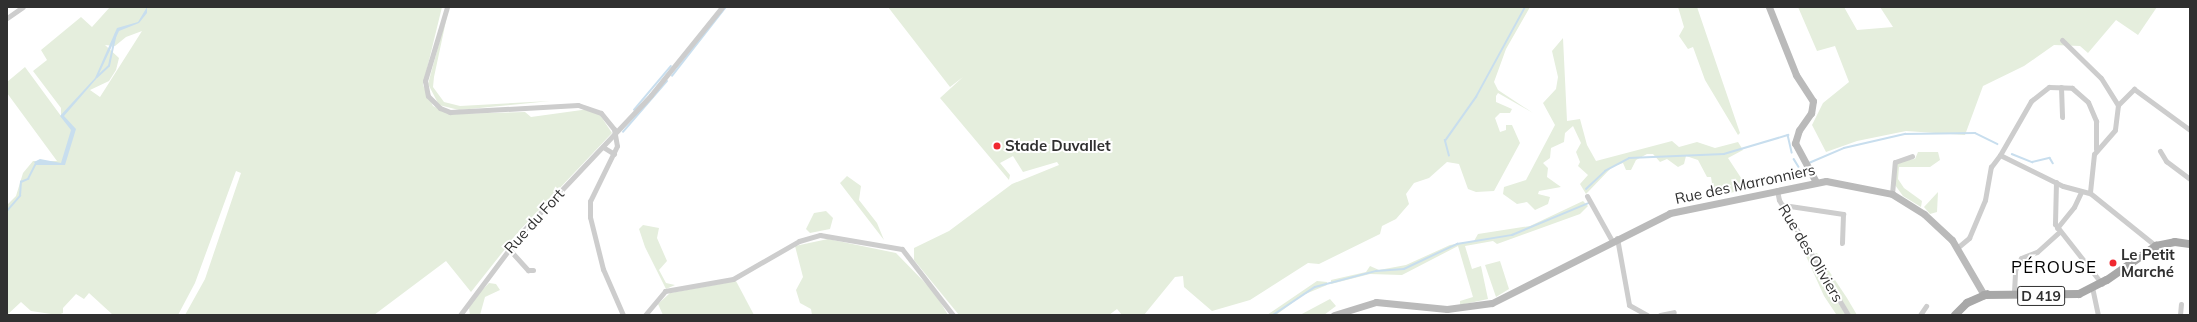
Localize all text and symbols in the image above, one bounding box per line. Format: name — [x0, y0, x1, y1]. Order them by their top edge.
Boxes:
place label: Stade Duvallet — [1005, 137, 1111, 155]
marker: Stade Duvallet — [992, 141, 1002, 151]
street label: Rue des Marronniers — [1673, 160, 1817, 208]
street label: Rue du Fort — [500, 185, 568, 257]
street label: Rue des Oliviers — [1775, 201, 1847, 305]
place label: Le Petit Marché — [2121, 245, 2175, 280]
district label: PÉROUSE — [2011, 257, 2097, 277]
marker: Le Petit Marché — [2108, 258, 2118, 268]
road number: D 419 — [2017, 284, 2065, 308]

